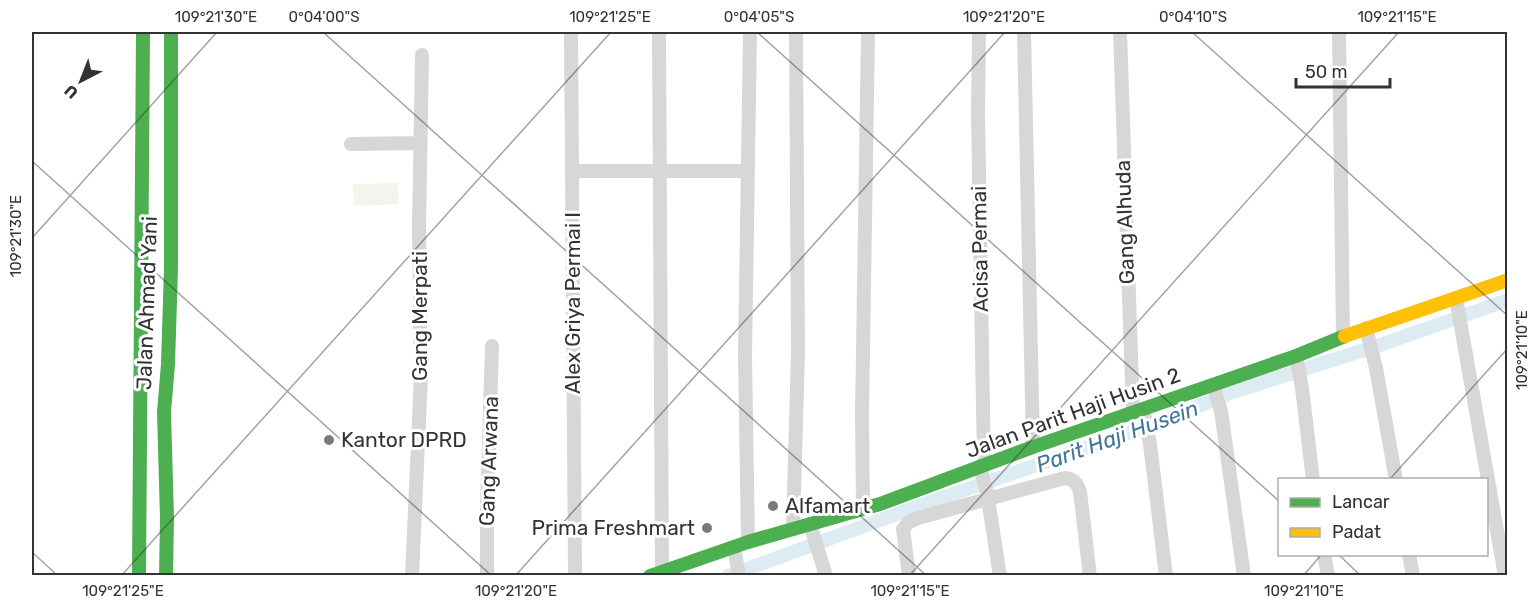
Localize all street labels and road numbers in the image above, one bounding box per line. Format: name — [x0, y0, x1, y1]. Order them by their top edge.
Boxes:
street label: Gang Alhuda — [1110, 159, 1139, 285]
street label: Acisa Permai — [966, 186, 993, 312]
street label: Alex Griya Permai I — [560, 212, 585, 394]
street label: Jalan Ahmad Yani — [131, 216, 162, 390]
street label: Gang Merpati — [407, 251, 432, 381]
street label: Jalan Parit Haji Husin 2 — [962, 362, 1184, 463]
street label: Gang Arwana — [474, 395, 503, 526]

